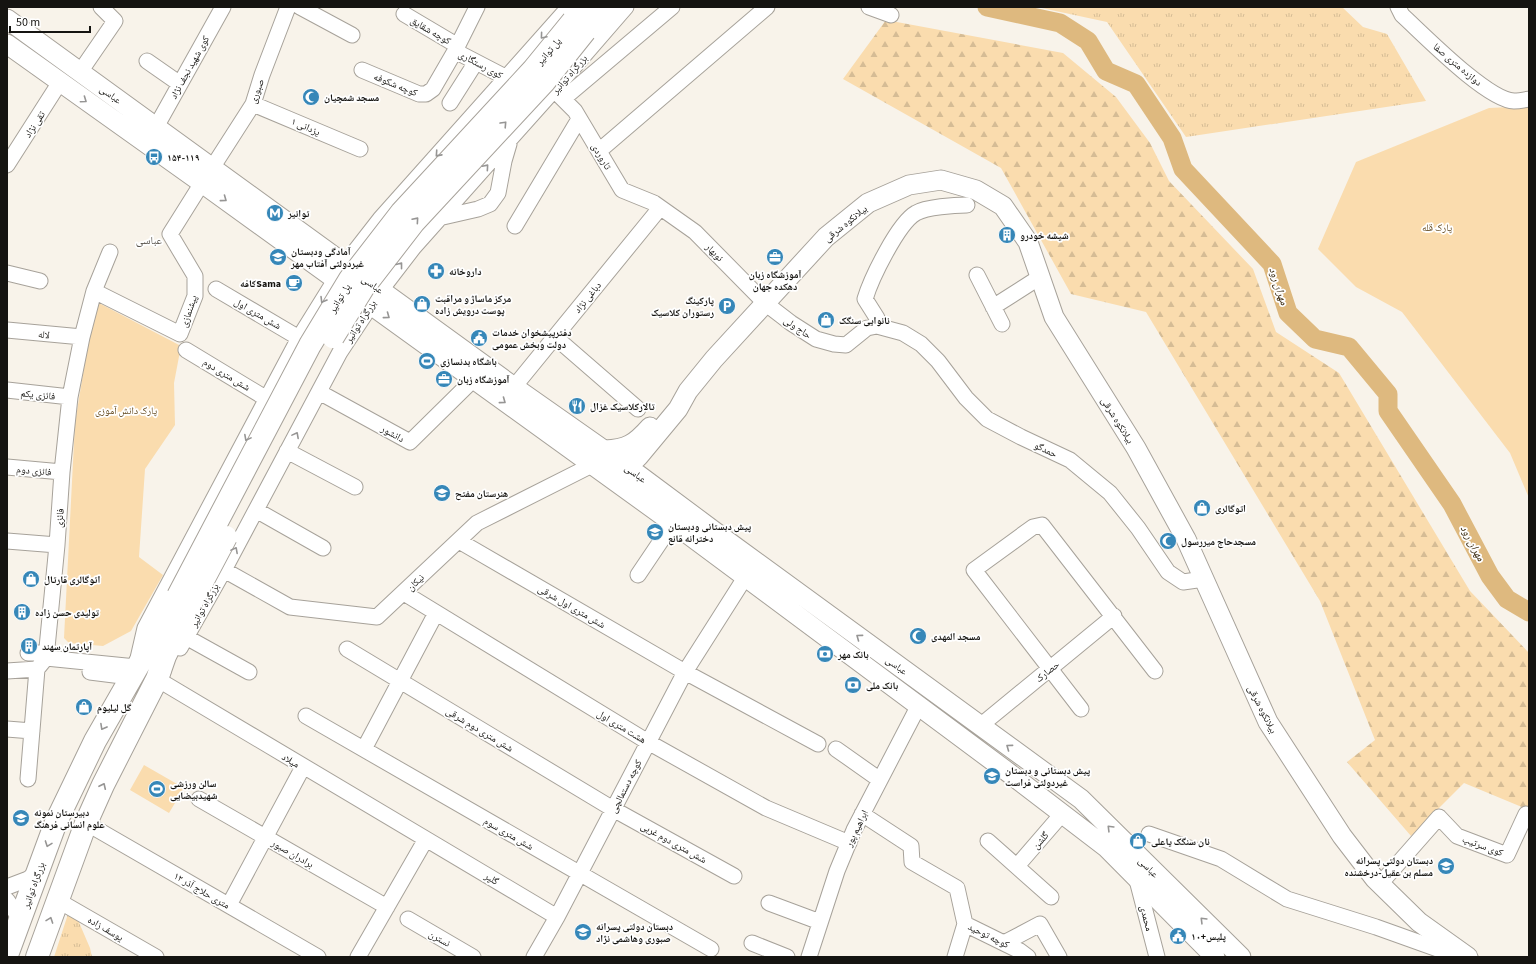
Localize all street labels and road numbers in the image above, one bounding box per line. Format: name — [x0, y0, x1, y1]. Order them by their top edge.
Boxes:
street label: کوچه شقایق — [408, 14, 453, 48]
street label: کوی شهید نجف نژاد — [167, 33, 213, 102]
street label: پل توانیر — [532, 35, 565, 69]
street label: دوازده متری صفا — [1430, 40, 1485, 89]
street label: کوی رستگاری — [456, 47, 505, 82]
street label: بزرگراه توانیر — [548, 52, 591, 98]
street label: کوچه شکوفه — [372, 70, 420, 100]
street label: صبوری — [246, 77, 268, 106]
street label: عباسى — [97, 82, 124, 108]
street label: تقی نژاد — [21, 108, 49, 141]
street label: یزدانی ۱ — [289, 115, 322, 139]
street label: تاروردی — [588, 141, 615, 172]
street label: بیلانکوه شرقی — [821, 202, 871, 246]
street label: نوبهار — [701, 240, 727, 265]
street label: عباسى — [359, 272, 386, 298]
street label: دباغی نژاد — [571, 279, 605, 316]
street label: پل توانیر — [325, 281, 354, 317]
street label: پیشنمازی — [177, 293, 201, 329]
street label: شش متری اول — [231, 295, 284, 333]
street label: بزرگراه توانیر — [341, 297, 380, 346]
street label: حاج ولی — [781, 313, 815, 343]
street label: لاله — [37, 327, 51, 343]
street label: شش متری دوم — [200, 355, 253, 395]
street label: فائزی یکم — [20, 386, 56, 404]
street label: بیلانکوه شرقی — [1097, 395, 1137, 447]
street label: دانشور — [378, 421, 407, 446]
street label: حمدگو — [1032, 438, 1060, 462]
street label: عباسى — [622, 461, 649, 487]
street label: فائزی دوم — [16, 462, 52, 480]
street label: فائزی — [52, 508, 68, 528]
street label: نیکان — [404, 571, 428, 594]
street label: بزرگراه توانیر — [187, 581, 223, 631]
street label: شش متری اول شرقی — [535, 582, 608, 632]
street label: عباسى — [883, 653, 910, 679]
street label: حصارک — [1032, 657, 1063, 686]
street label: بیلانکوه شرقی — [1244, 683, 1280, 736]
street label: شش متری دوم شرقی — [443, 704, 516, 756]
street label: هشت متری اول — [594, 707, 649, 747]
street label: میلاد — [279, 750, 302, 772]
street label: کوچه دستمالچی — [606, 757, 645, 816]
street label: ابراهیم پور — [842, 808, 872, 850]
street label: شش متری سوم — [481, 814, 536, 854]
street label: شش متری دوم غربی — [638, 819, 709, 867]
street label: گلشن — [1029, 828, 1053, 852]
street label: کوی سرتیپ — [1460, 832, 1505, 860]
street label: برادران صبور — [268, 836, 316, 872]
street label: عباسى — [1135, 854, 1162, 881]
street label: بزرگراه توانیر — [19, 860, 49, 911]
street label: ۱۲ متری حلاج آذر — [171, 869, 232, 913]
street label: گلپر — [481, 869, 502, 889]
street label: محمدی — [1136, 904, 1156, 933]
street label: یوسف زاده — [85, 913, 126, 945]
street label: کوچه توحید — [965, 920, 1012, 952]
street label: نسترن — [426, 927, 453, 951]

